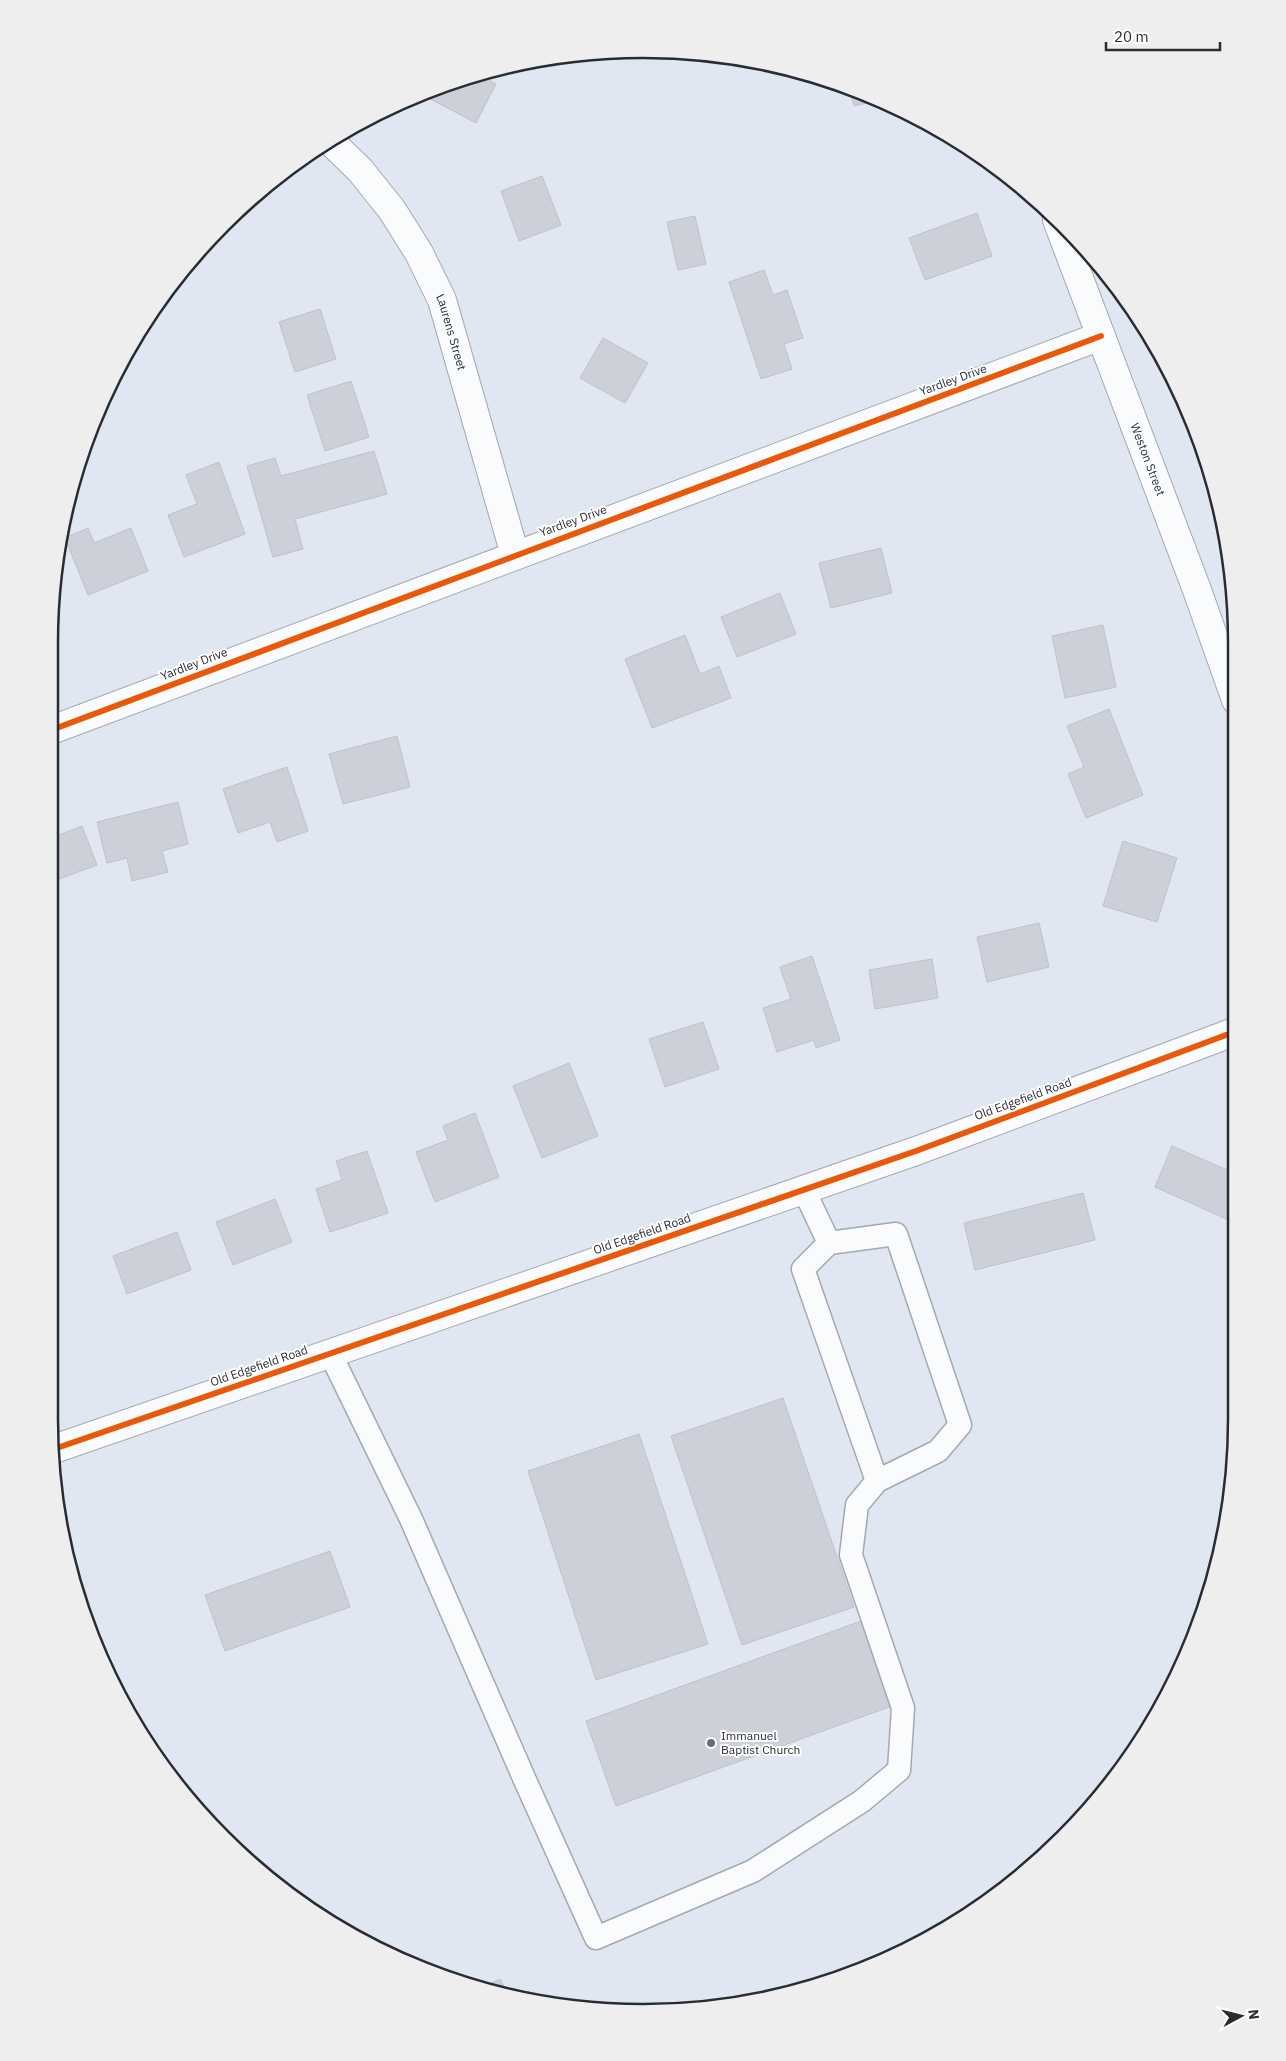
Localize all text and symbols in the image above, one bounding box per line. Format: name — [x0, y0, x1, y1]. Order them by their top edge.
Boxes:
scale bar — [1106, 20, 1220, 52]
text: 20 m — [1114, 27, 1149, 46]
street label: Laurens Street — [433, 291, 470, 372]
street label: Yardley Drive — [917, 360, 989, 399]
street label: Weston Street — [1128, 421, 1169, 498]
street label: Yardley Drive — [537, 501, 609, 540]
street label: Yardley Drive — [158, 644, 230, 683]
street label: Old Edgefield Road — [972, 1074, 1073, 1123]
street label: Old Edgefield Road — [591, 1210, 693, 1257]
street label: Old Edgefield Road — [208, 1342, 310, 1389]
place label: Immanuel Baptist Church — [721, 1728, 800, 1757]
marker: Immanuel Baptist Church — [705, 1737, 717, 1749]
north arrow — [1216, 1991, 1266, 2041]
text: N — [1244, 2008, 1263, 2021]

